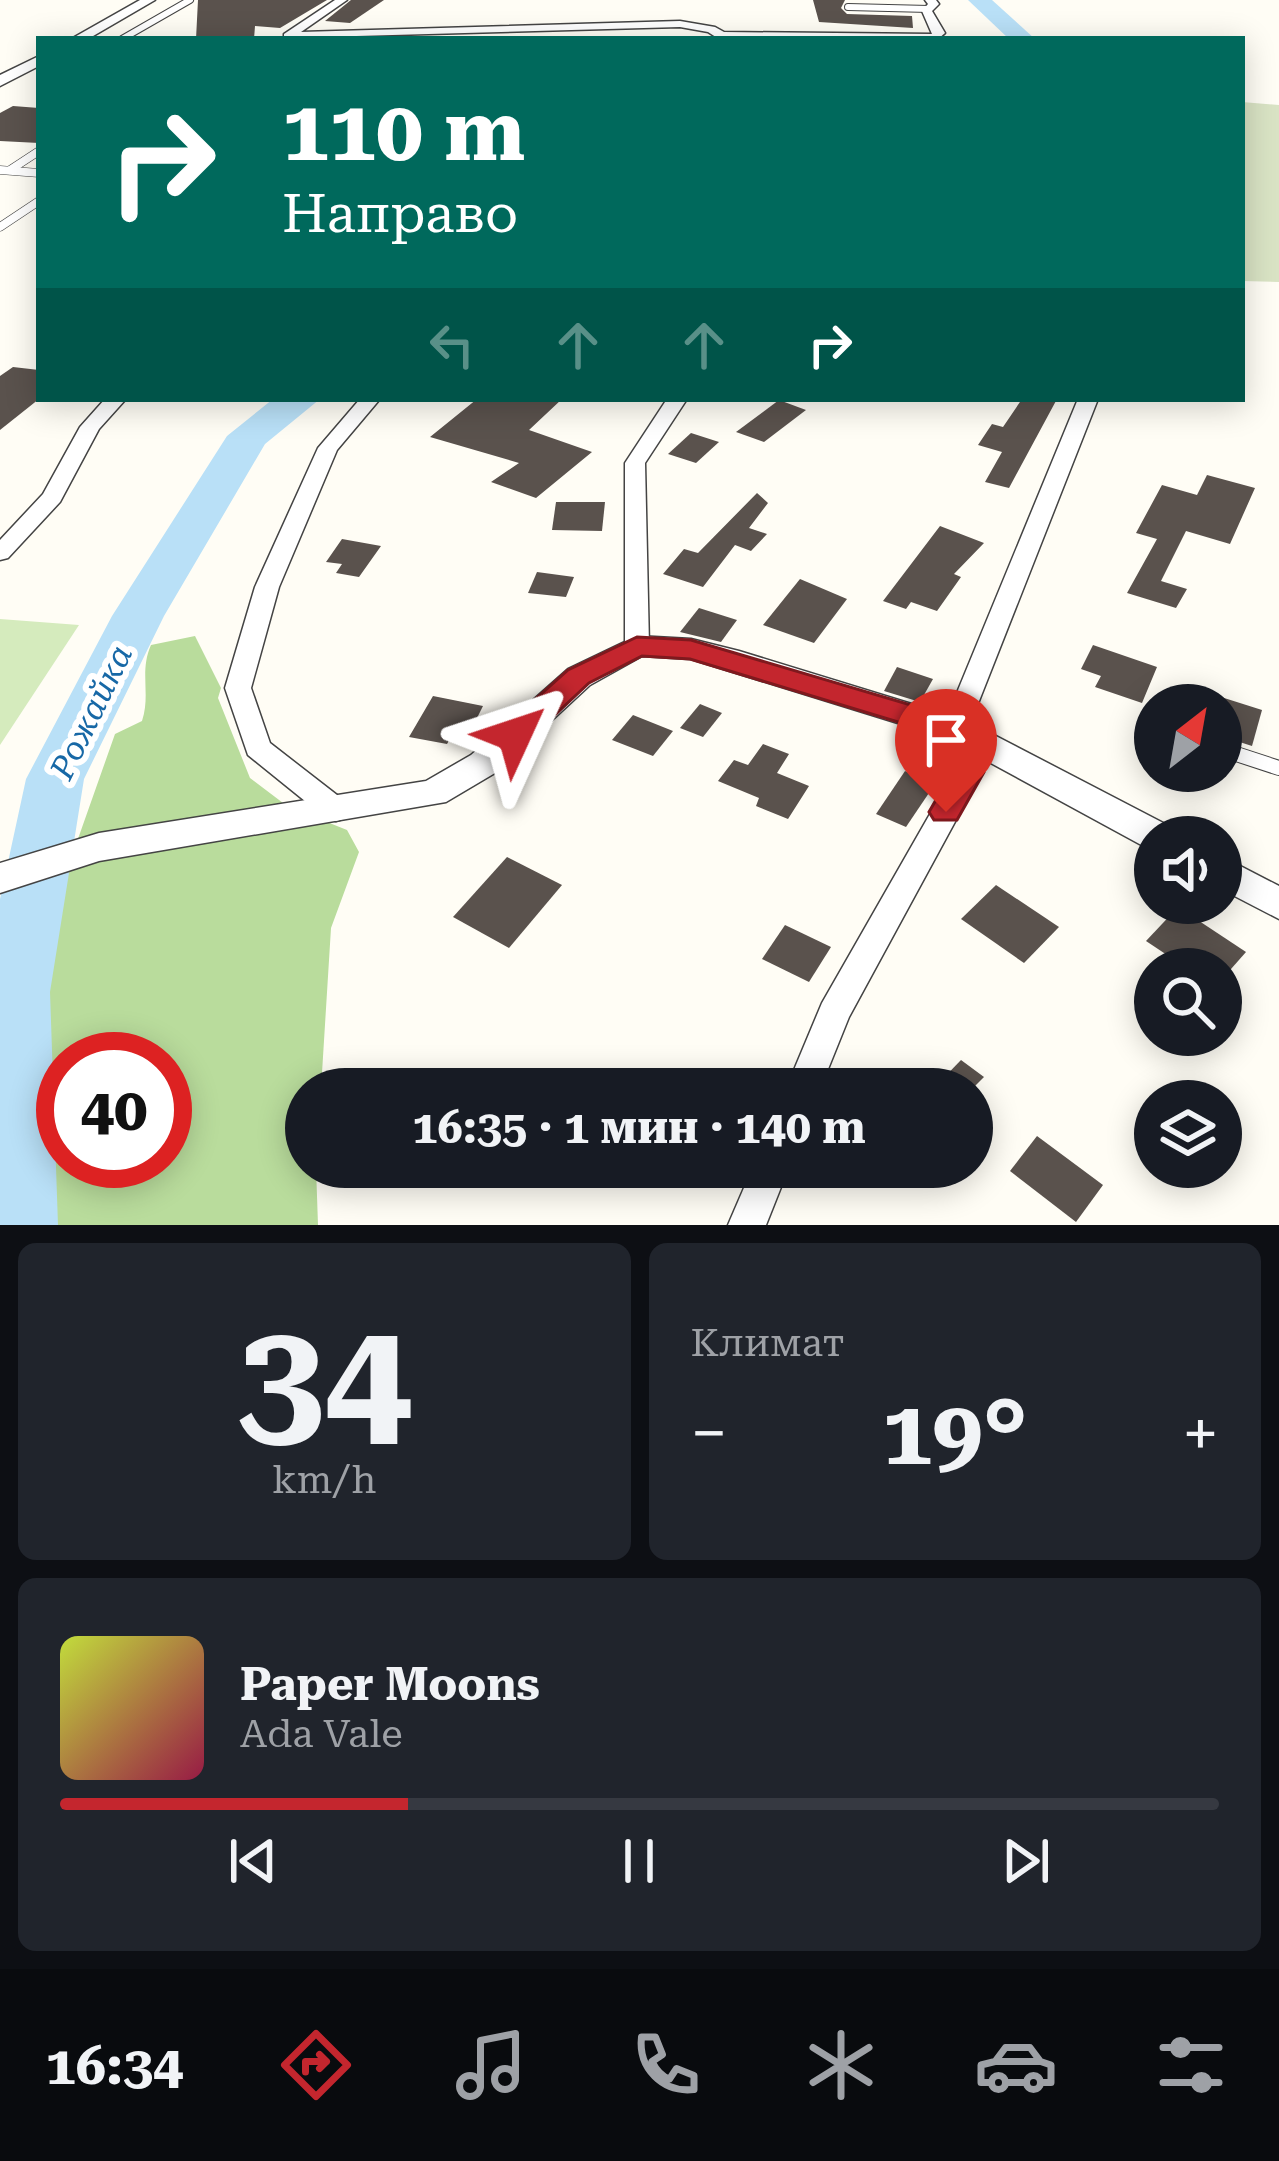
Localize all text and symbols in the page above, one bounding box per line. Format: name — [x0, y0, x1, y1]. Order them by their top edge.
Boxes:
text: 110 m — [282, 82, 525, 180]
icon: right — [84, 84, 240, 240]
text: Направо — [282, 182, 518, 245]
icon: left — [419, 312, 485, 378]
icon: ahead — [545, 312, 611, 378]
icon: ahead — [671, 312, 737, 378]
icon: right — [797, 312, 863, 378]
water label: Рожайка — [41, 639, 140, 786]
position arrow — [452, 672, 578, 798]
north arrow — [1134, 684, 1242, 792]
map controls — [1134, 684, 1242, 1188]
pin — [895, 689, 997, 812]
icon: arrive — [913, 707, 979, 773]
button: sound — [1134, 816, 1242, 924]
button: search — [1134, 948, 1242, 1056]
speed limit sign: 40 — [36, 1032, 192, 1188]
button: layers — [1134, 1080, 1242, 1188]
text: 16:35 · 1 мин · 140 m — [412, 1101, 866, 1154]
text: 34 — [237, 1287, 412, 1470]
text: Климат — [691, 1320, 845, 1366]
text: 19° — [882, 1381, 1028, 1486]
text: − — [691, 1395, 727, 1472]
text: + — [1182, 1395, 1219, 1472]
text: km/h — [272, 1457, 376, 1503]
text: Paper Moons — [240, 1658, 540, 1711]
text: Ada Vale — [240, 1711, 403, 1757]
icon: previous — [220, 1828, 286, 1894]
icon: pause — [606, 1828, 672, 1894]
icon: next — [993, 1828, 1059, 1894]
icon: directions — [274, 2023, 358, 2107]
icon: music — [449, 2023, 533, 2107]
icon: phone — [624, 2023, 708, 2107]
icon: climate — [799, 2023, 883, 2107]
icon: car — [974, 2023, 1058, 2107]
icon: filters — [1149, 2023, 1233, 2107]
text: 16:34 — [46, 2034, 183, 2097]

